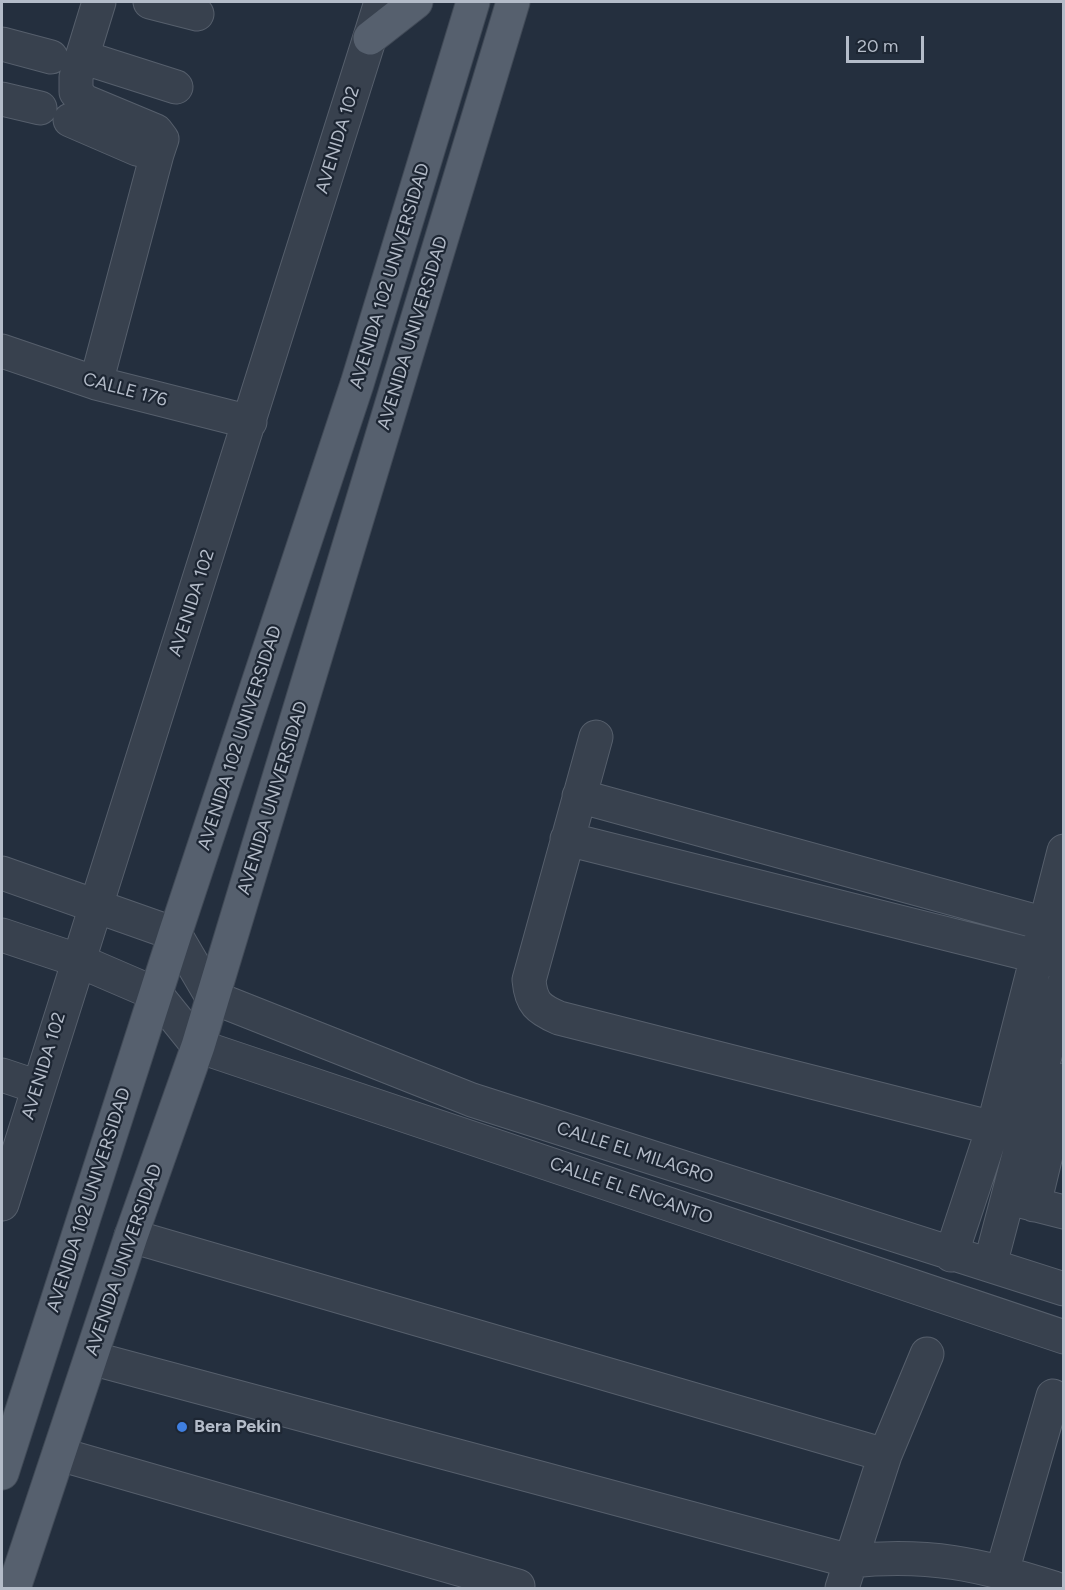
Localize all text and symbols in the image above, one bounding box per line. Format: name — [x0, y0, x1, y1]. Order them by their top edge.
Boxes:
scale bar — [849, 24, 927, 62]
text: 20 m — [857, 35, 898, 57]
street label: AVENIDA 102 — [311, 84, 365, 196]
street label: AVENIDA 102 UNIVERSIDAD — [345, 161, 435, 391]
street label: AVENIDA UNIVERSIDAD — [373, 234, 453, 432]
street label: CALLE 176 — [81, 368, 169, 412]
street label: AVENIDA 102 — [165, 547, 219, 659]
street label: AVENIDA 102 UNIVERSIDAD — [193, 623, 287, 853]
street label: AVENIDA UNIVERSIDAD — [233, 699, 313, 897]
street label: AVENIDA 102 — [17, 1010, 71, 1122]
street label: AVENIDA 102 UNIVERSIDAD — [42, 1085, 136, 1315]
street label: CALLE EL MILAGRO — [554, 1117, 716, 1189]
street label: CALLE EL ENCANTO — [547, 1153, 715, 1229]
street label: AVENIDA UNIVERSIDAD — [81, 1161, 167, 1359]
place label: Bera Pekin — [194, 1416, 281, 1438]
marker: Bera Pekin — [175, 1420, 189, 1434]

